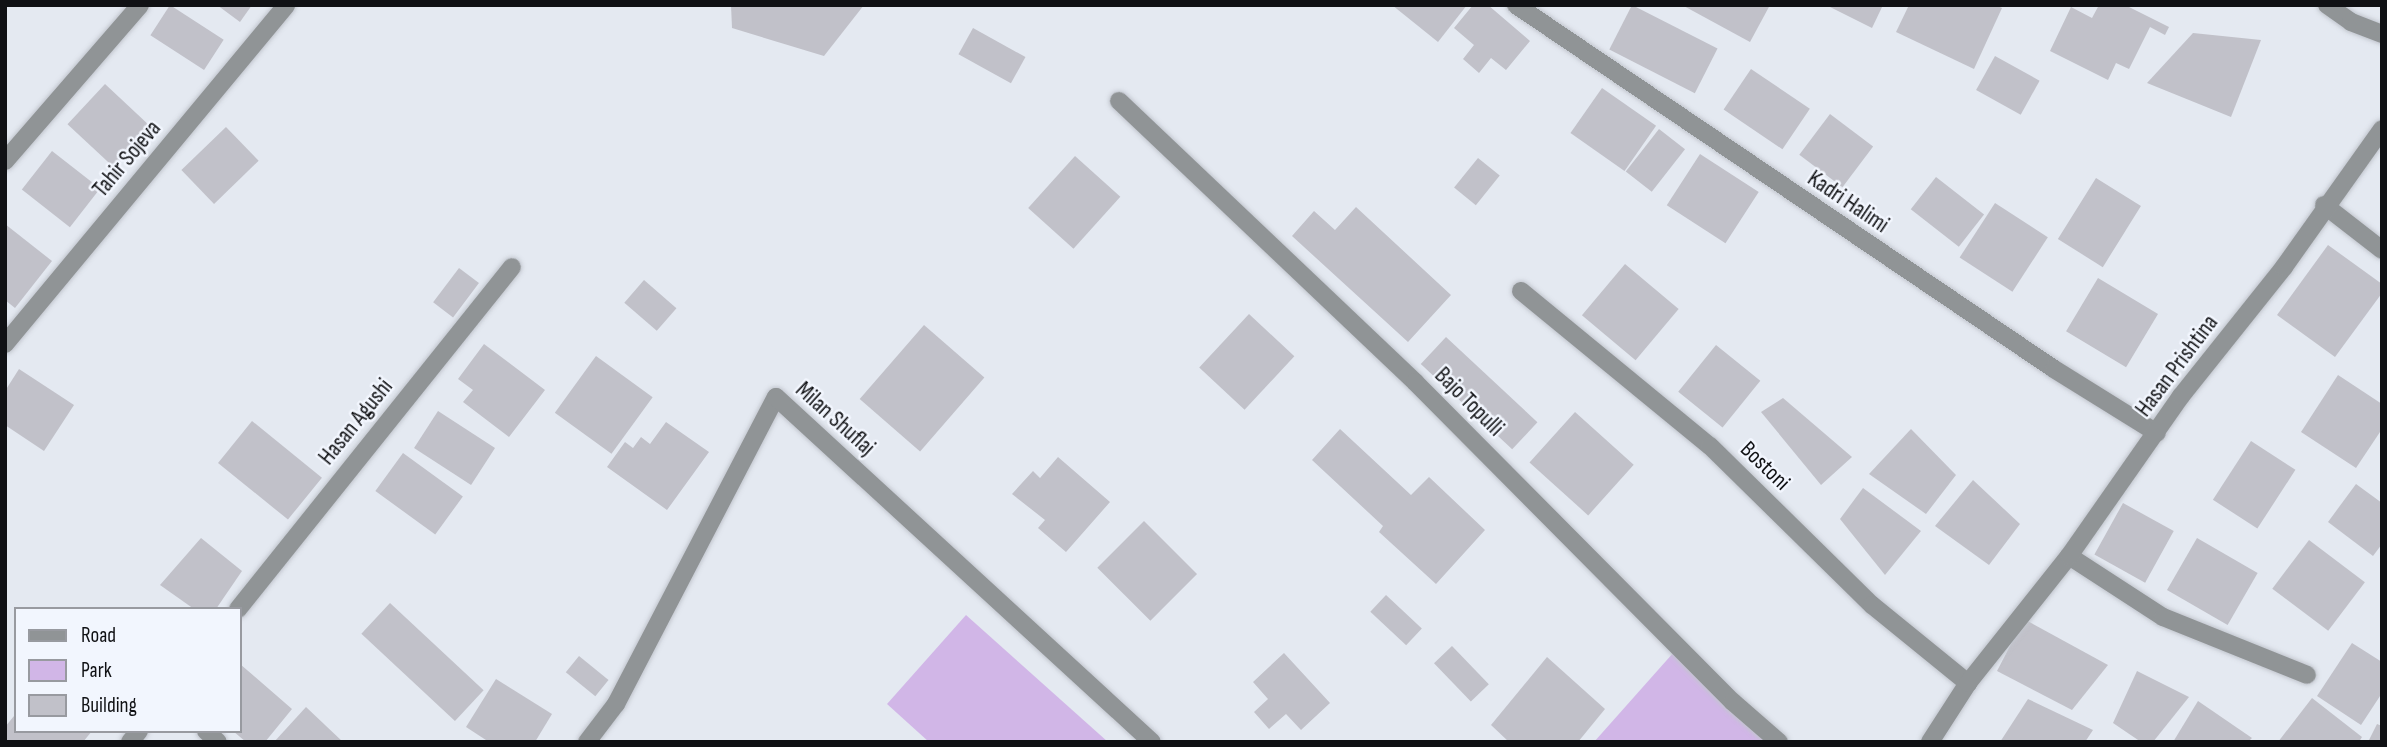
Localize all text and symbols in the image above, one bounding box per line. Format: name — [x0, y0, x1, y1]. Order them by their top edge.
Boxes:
street label: Tahir Sojeva — [87, 115, 167, 203]
street label: Kadri Halimi — [1802, 165, 1894, 239]
street label: Hasan Prishtina — [2130, 310, 2224, 422]
street label: Bajo Topulli — [1429, 362, 1509, 442]
street label: Hasan Agushi — [313, 374, 399, 470]
street label: Milan Shuflaj — [790, 376, 880, 462]
street label: Bostoni — [1734, 436, 1796, 496]
legend — [14, 607, 242, 733]
text: Road — [81, 623, 116, 648]
text: Park — [81, 658, 112, 683]
text: Building — [81, 693, 137, 718]

